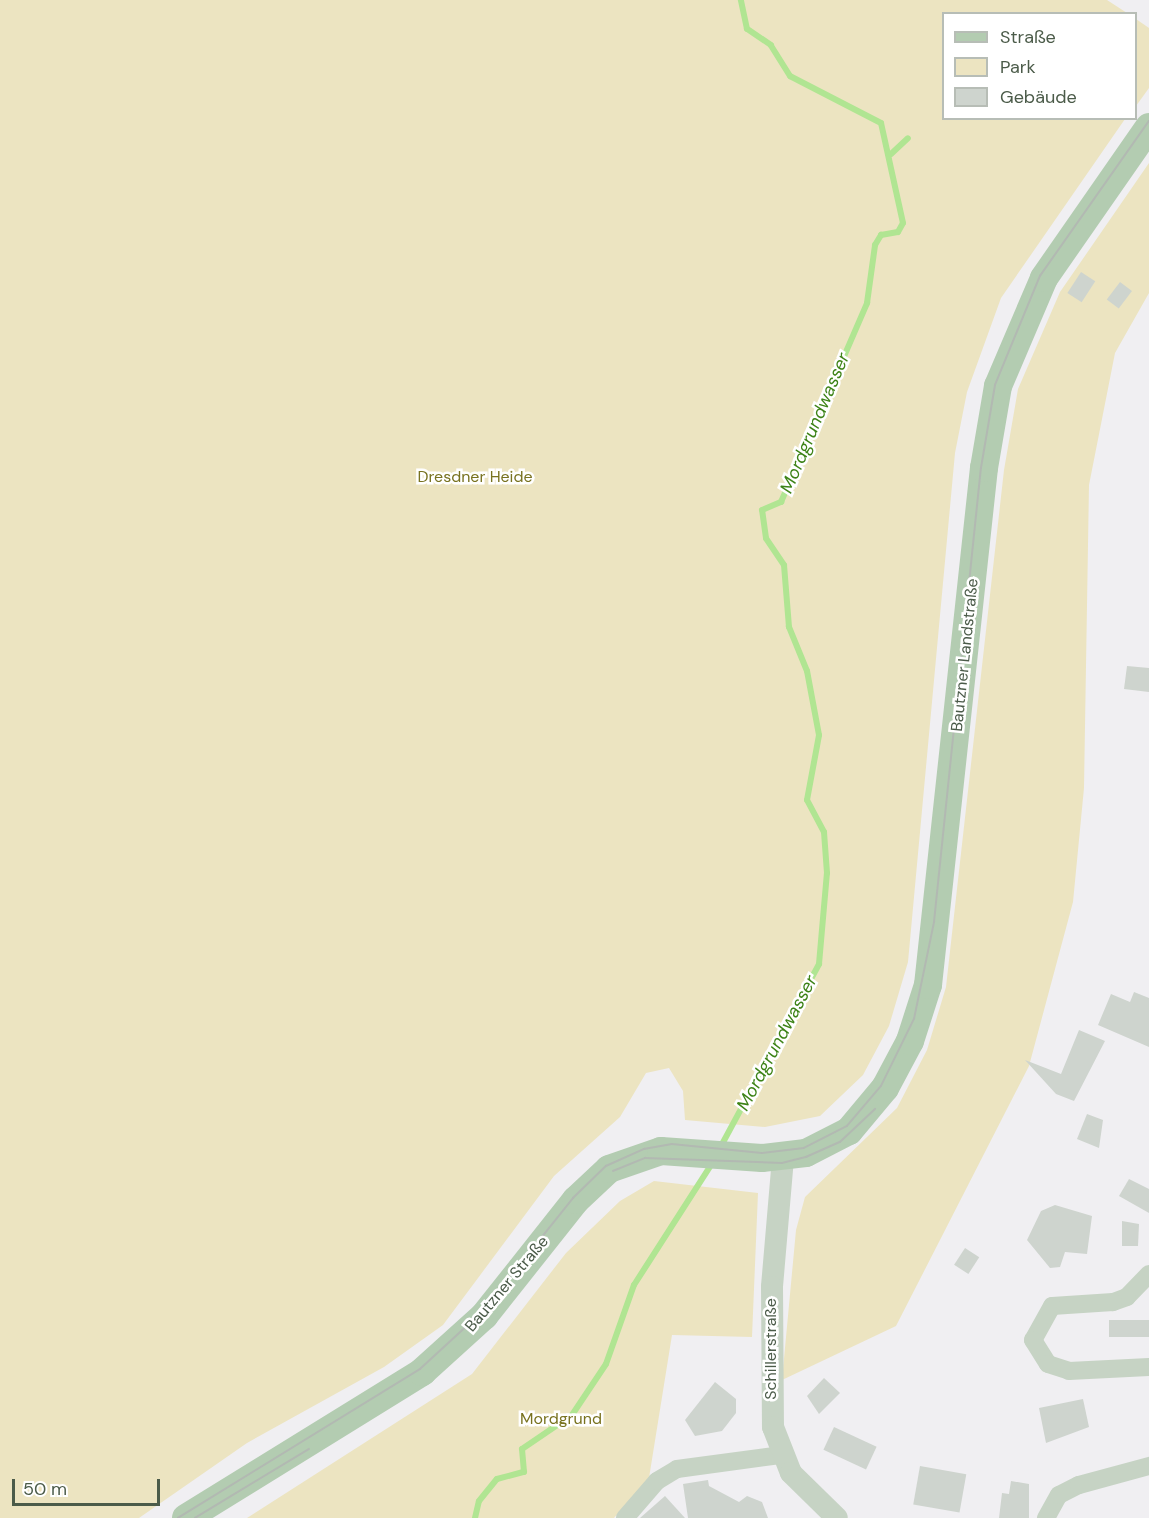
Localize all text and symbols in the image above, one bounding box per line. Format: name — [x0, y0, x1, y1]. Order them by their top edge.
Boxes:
legend — [942, 12, 1137, 120]
text: Straße — [1000, 25, 1056, 49]
text: Park — [1000, 55, 1036, 79]
text: Gebäude — [1000, 85, 1077, 109]
water label: Mordgrundwasser — [776, 350, 854, 496]
park label: Dresdner Heide — [417, 467, 533, 487]
street label: Bautzner Landstraße — [947, 577, 983, 733]
water label: Mordgrundwasser — [732, 972, 822, 1114]
street label: Bautzner Straße — [461, 1232, 553, 1336]
street label: Schillerstraße — [761, 1298, 781, 1400]
park label: Mordgrund — [520, 1409, 602, 1429]
scale bar — [15, 1467, 164, 1505]
text: 50 m — [23, 1477, 67, 1501]

